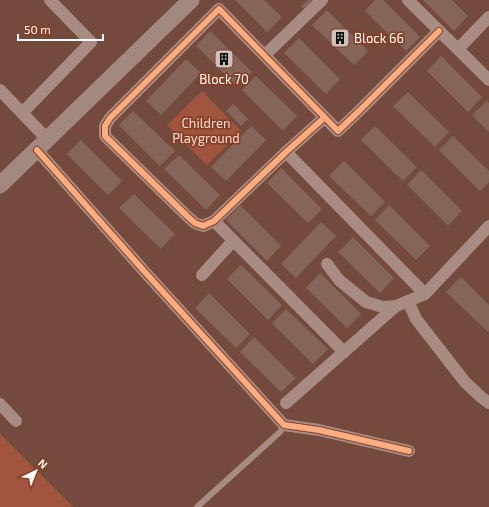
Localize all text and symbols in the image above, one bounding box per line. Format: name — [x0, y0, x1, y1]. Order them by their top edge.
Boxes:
scale bar — [18, 16, 103, 42]
text: 50 m — [24, 22, 51, 36]
building icon: Block 66 — [329, 27, 351, 49]
place label: Block 66 — [354, 30, 404, 46]
building icon: Block 70 — [213, 48, 235, 70]
place label: Block 70 — [199, 71, 249, 87]
park label: Children Playground — [172, 115, 240, 146]
north arrow — [16, 451, 56, 491]
text: N — [36, 456, 51, 471]

